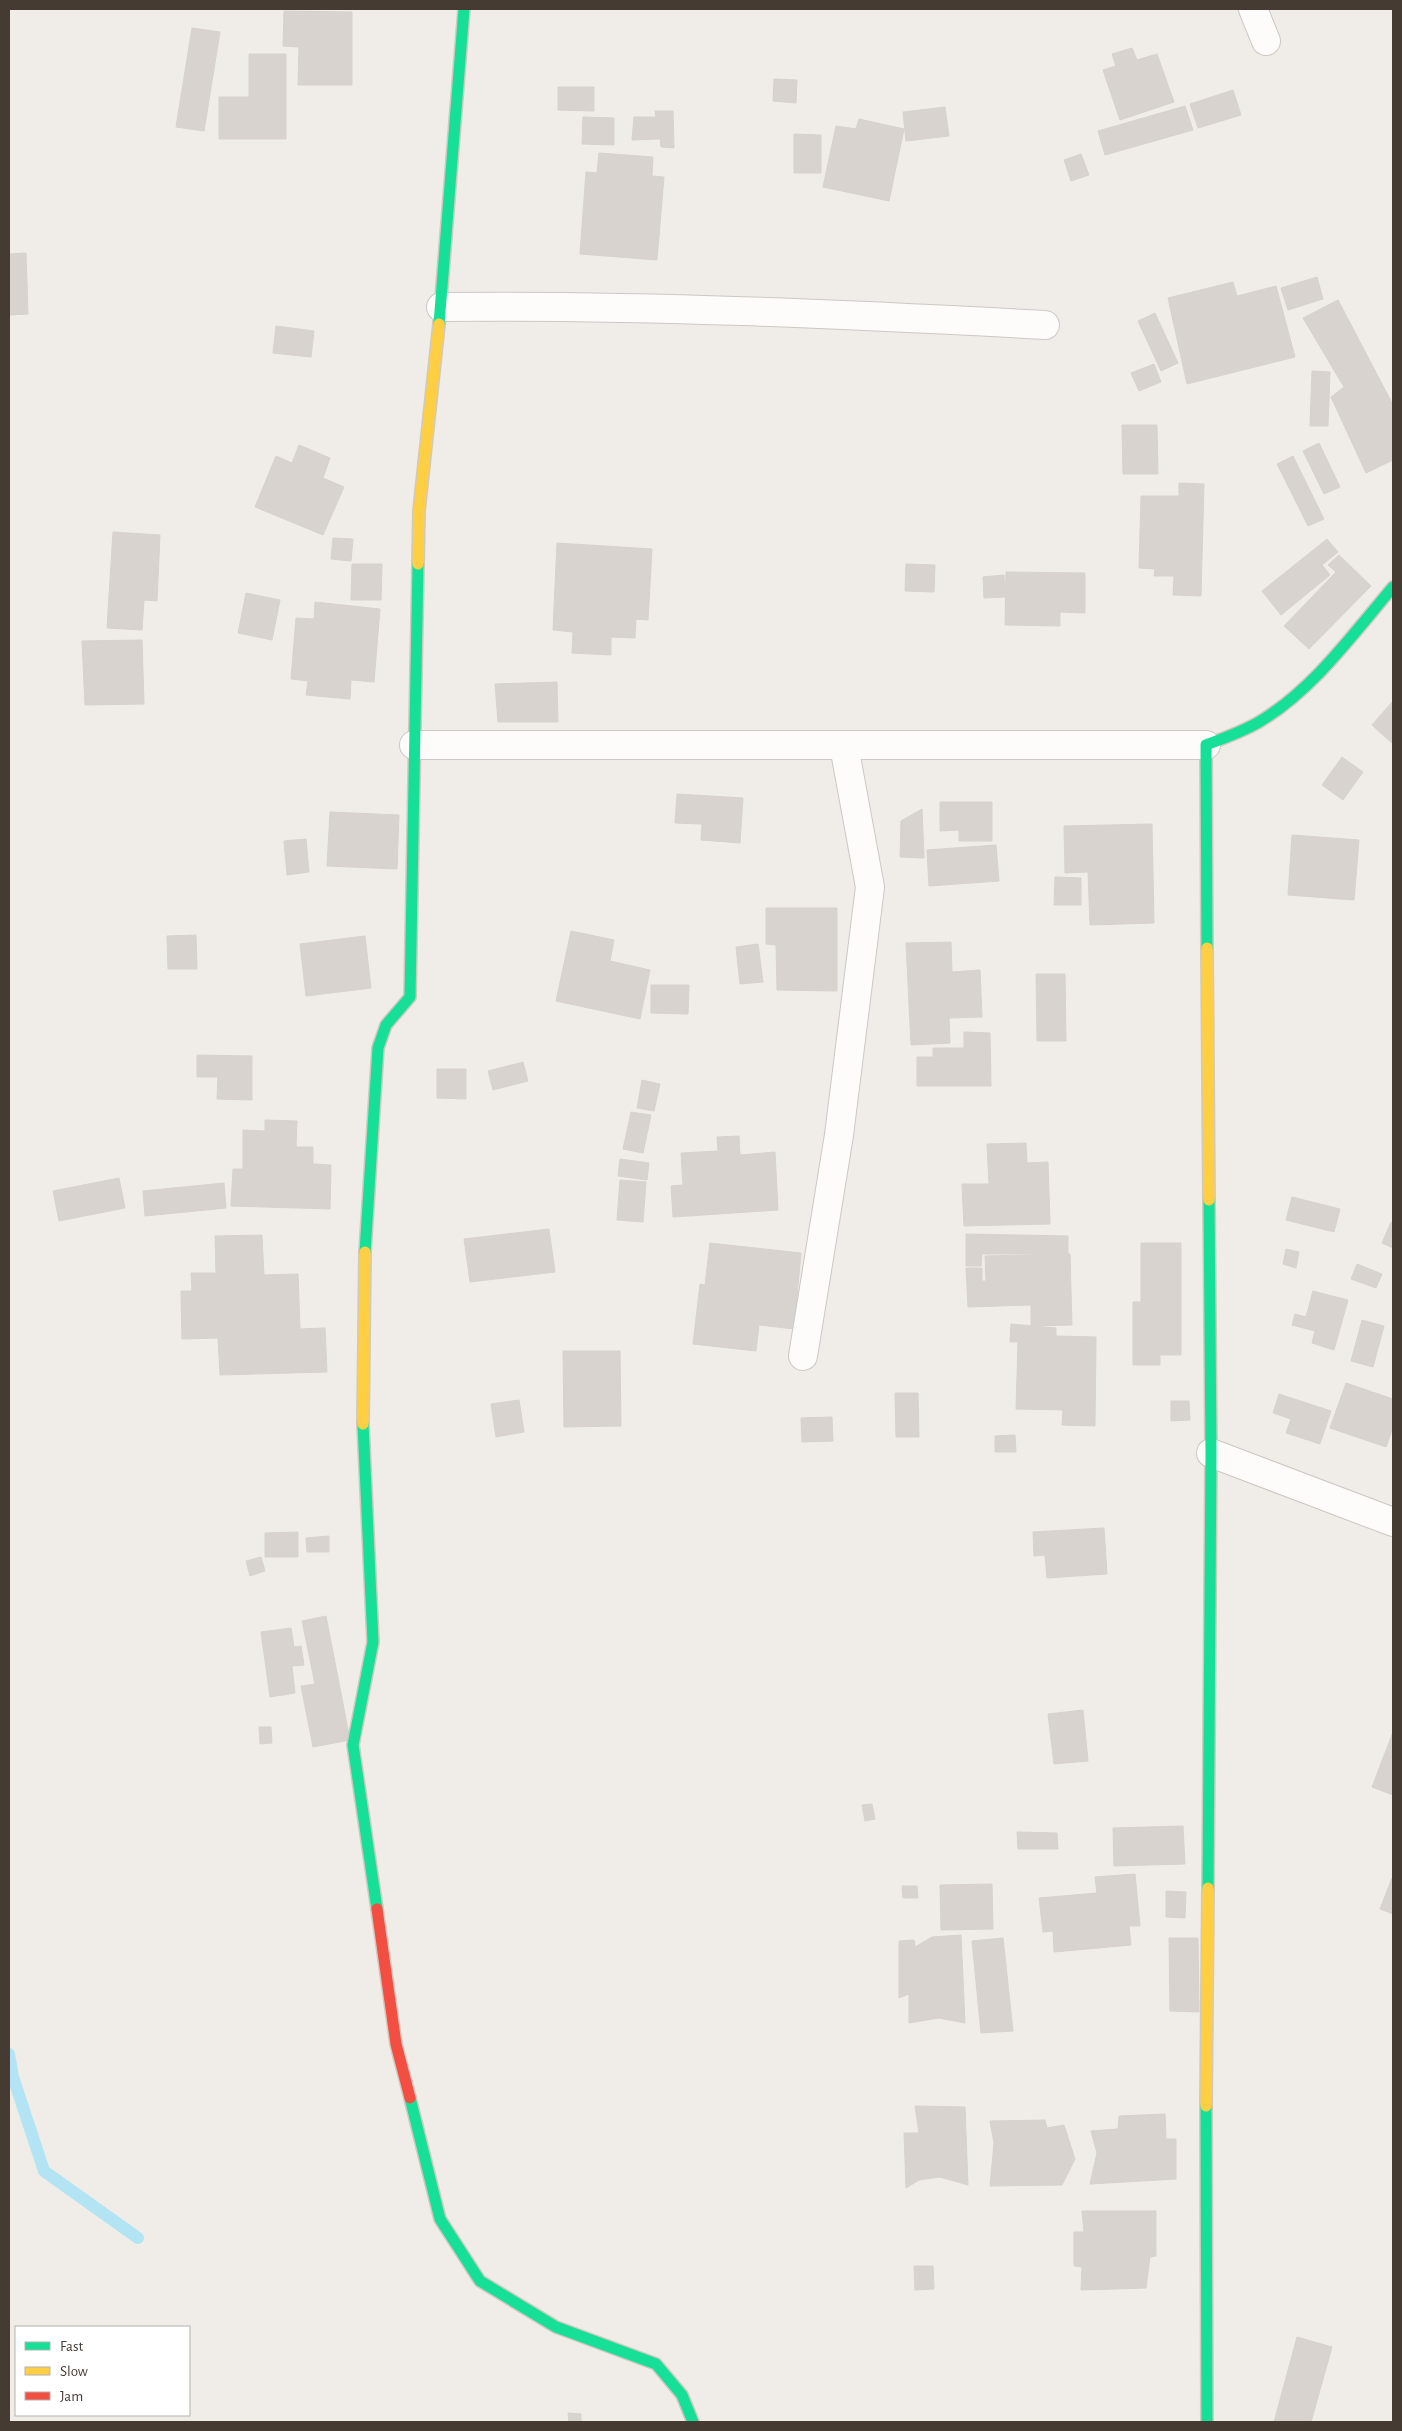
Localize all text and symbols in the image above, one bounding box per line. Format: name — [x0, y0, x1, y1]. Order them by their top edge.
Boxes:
legend — [15, 2326, 190, 2416]
text: Fast — [60, 2339, 84, 2354]
text: Slow — [60, 2364, 88, 2379]
text: Jam — [60, 2389, 83, 2404]

